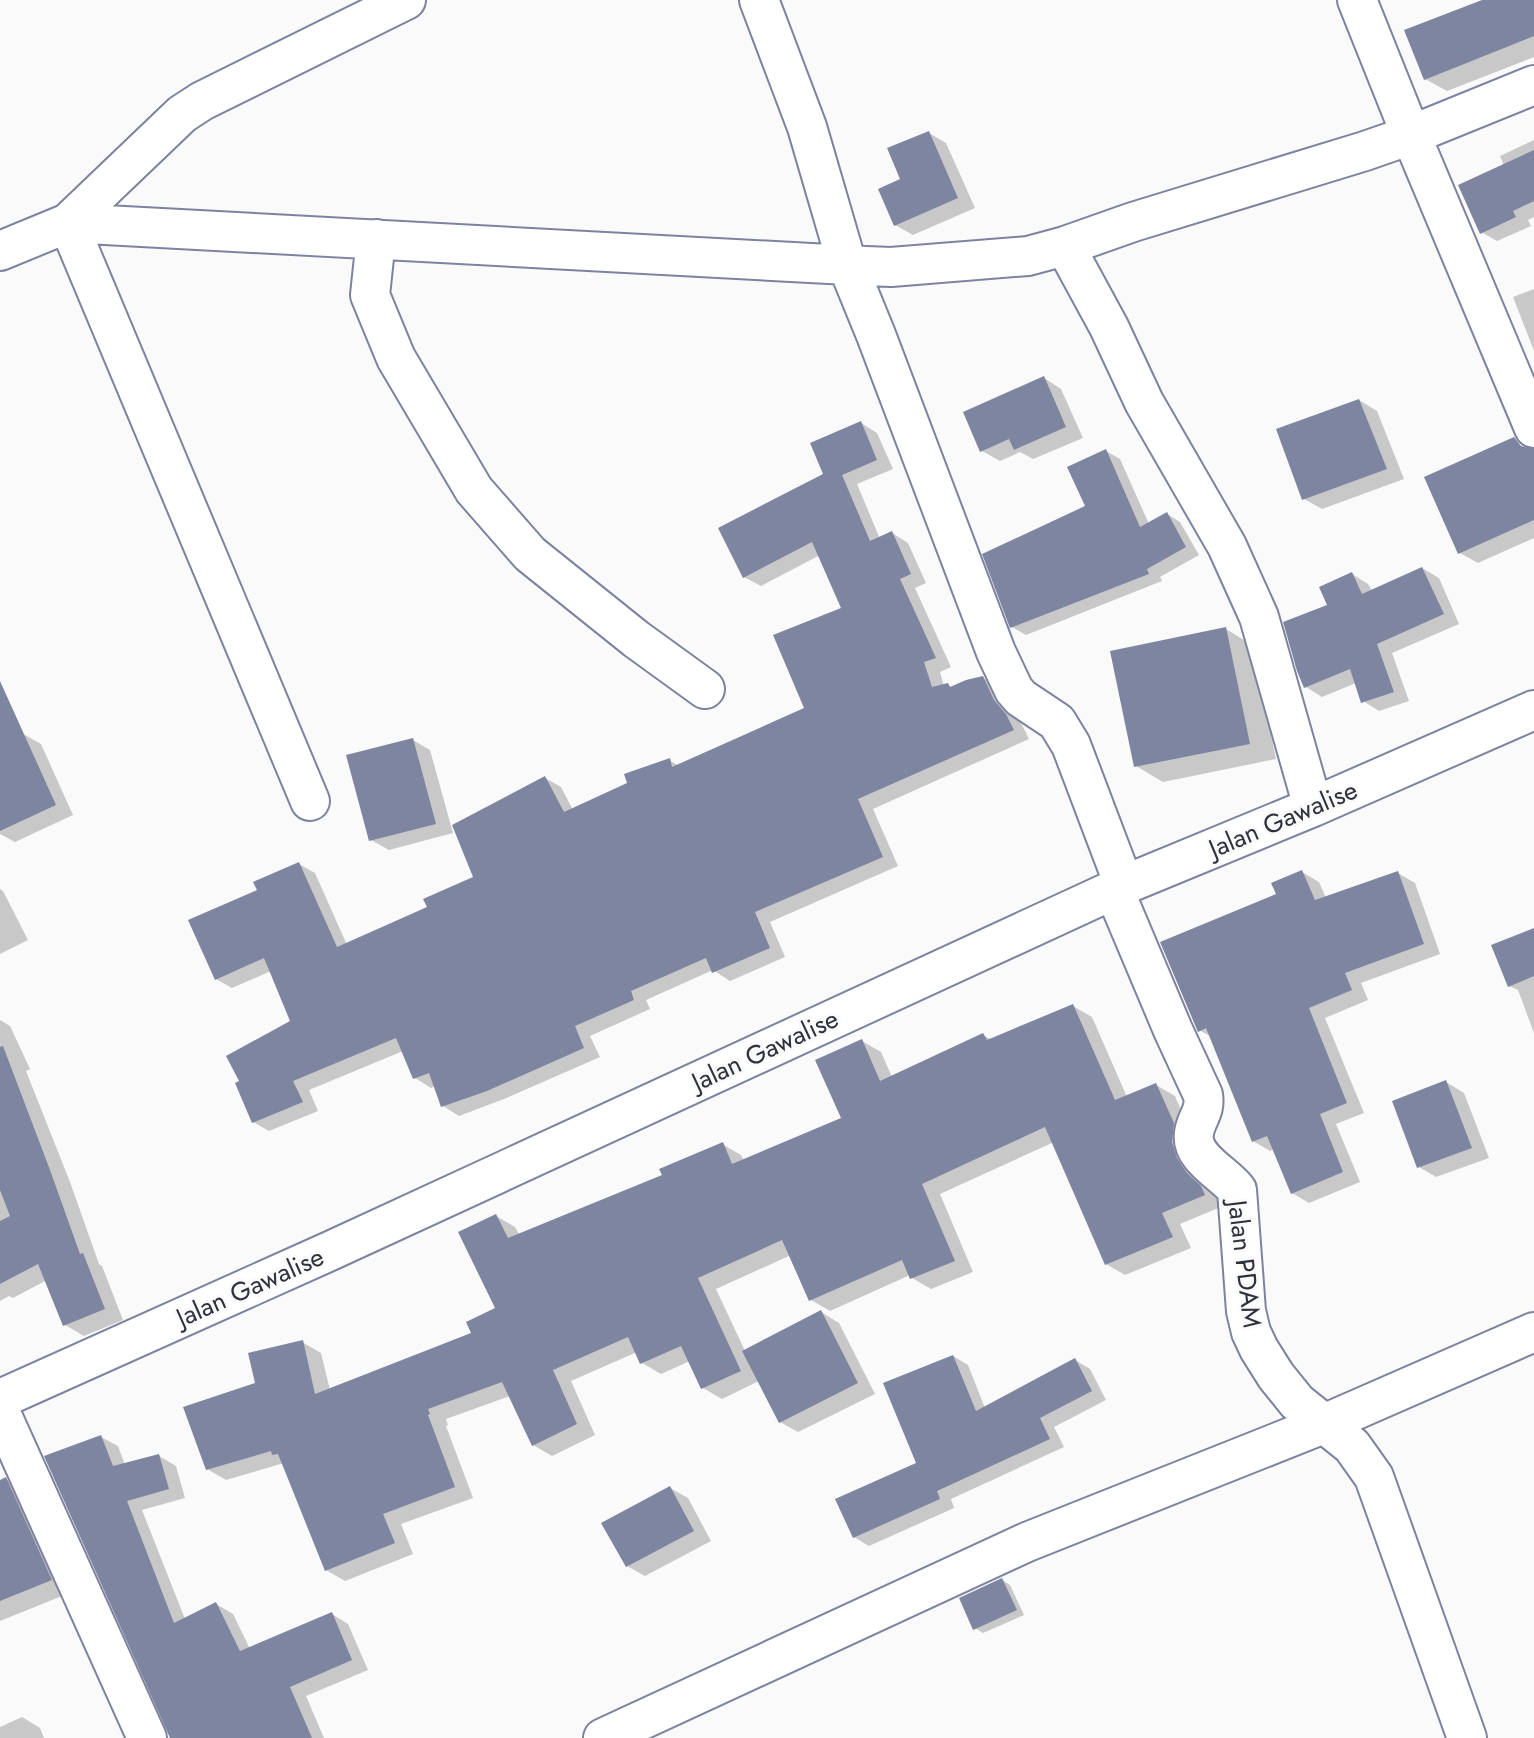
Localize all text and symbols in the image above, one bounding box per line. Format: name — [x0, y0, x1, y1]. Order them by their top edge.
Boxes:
street label: Jalan Gawalise — [1200, 771, 1363, 869]
street label: Jalan Gawalise — [683, 999, 845, 1102]
street label: Jalan PDAM — [1218, 1195, 1272, 1330]
street label: Jalan Gawalise — [167, 1238, 330, 1338]

